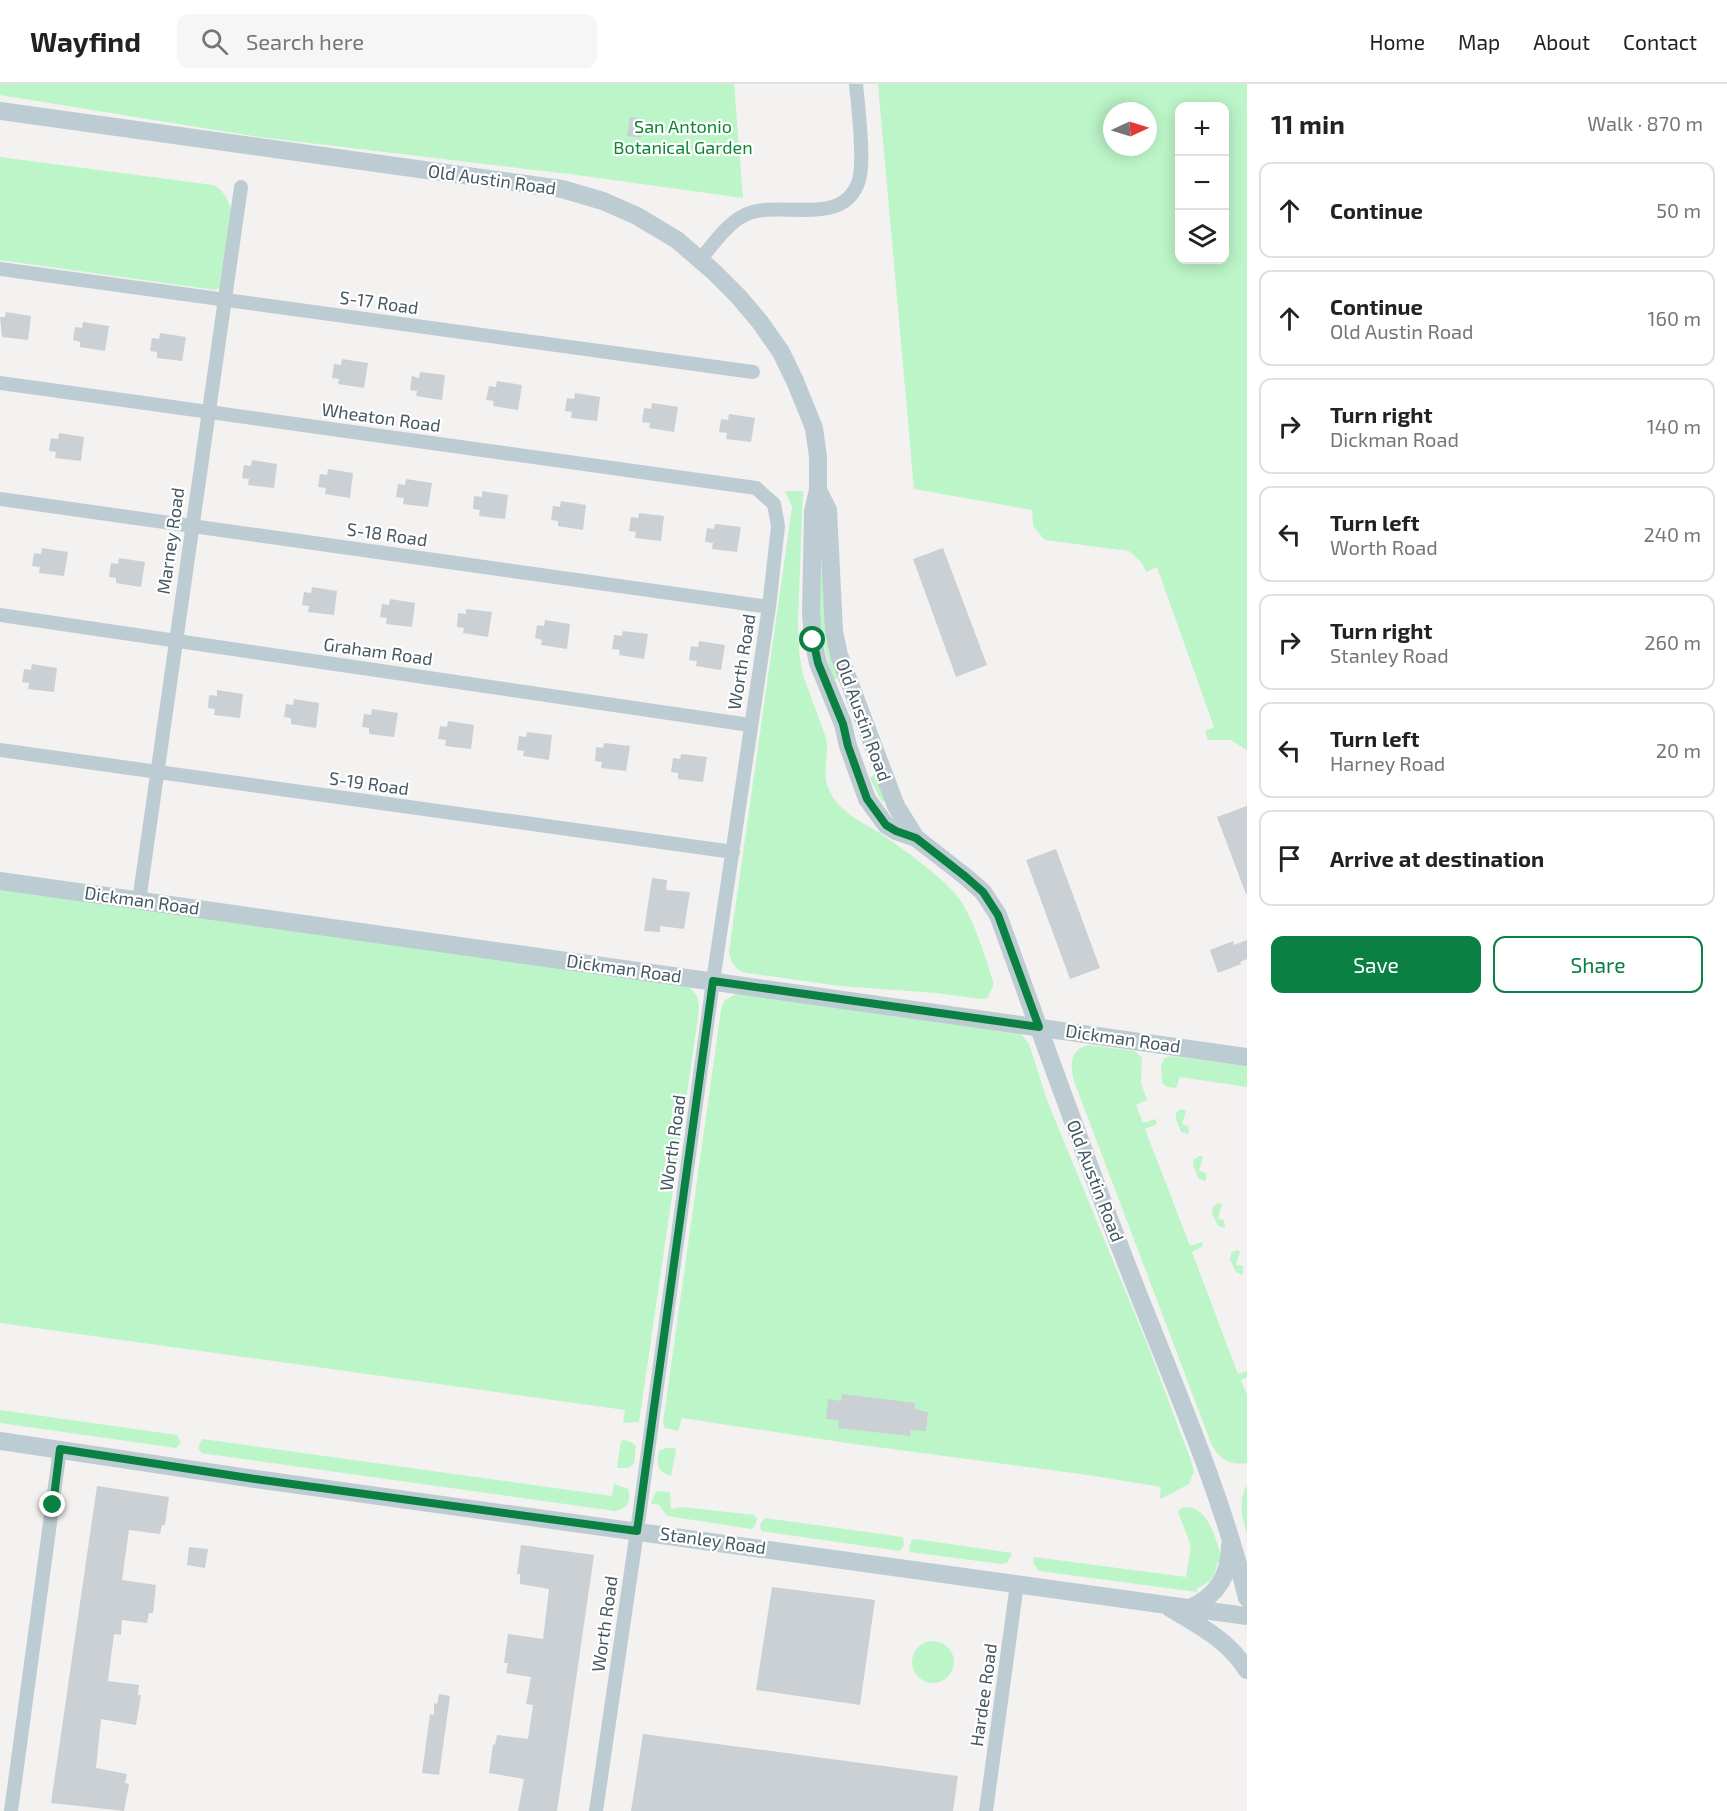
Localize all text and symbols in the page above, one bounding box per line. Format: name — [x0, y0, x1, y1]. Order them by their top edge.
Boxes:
search box — [177, 14, 597, 68]
text: Wayfind — [30, 24, 141, 58]
icon: search — [198, 25, 231, 58]
text: Search here — [246, 28, 364, 54]
text: Home — [1369, 29, 1425, 54]
text: Map — [1458, 29, 1500, 54]
text: About — [1533, 29, 1590, 54]
text: Contact — [1623, 29, 1697, 54]
north arrow — [1103, 102, 1157, 156]
map controls — [1175, 102, 1229, 264]
button: + — [1175, 102, 1229, 156]
text: 11 min — [1271, 108, 1345, 139]
text: Walk · 870 m — [1587, 111, 1703, 135]
park label: San Antonio Botanical Garden — [613, 115, 753, 158]
button: − — [1175, 156, 1229, 210]
street label: Old Austin Road — [427, 159, 558, 199]
icon: ahead — [1273, 194, 1306, 227]
text: Continue — [1330, 197, 1423, 223]
text: 50 m — [1656, 198, 1701, 222]
button: layers — [1175, 210, 1229, 264]
street label: S-17 Road — [338, 286, 420, 318]
text: Continue — [1330, 293, 1423, 319]
icon: ahead — [1273, 302, 1306, 335]
text: 160 m — [1648, 306, 1701, 330]
text: Old Austin Road — [1330, 319, 1473, 343]
street label: Wheaton Road — [320, 398, 442, 436]
text: Turn right — [1330, 401, 1432, 427]
icon: right — [1273, 410, 1306, 443]
text: 140 m — [1647, 414, 1701, 438]
text: Dickman Road — [1330, 427, 1459, 451]
street label: Marney Road — [152, 486, 188, 596]
text: Turn left — [1330, 509, 1419, 535]
street label: S-18 Road — [345, 517, 429, 551]
icon: left — [1273, 518, 1306, 551]
text: 240 m — [1643, 522, 1701, 546]
text: Worth Road — [1330, 535, 1438, 559]
street label: Worth Road — [723, 612, 759, 711]
text: Turn right — [1330, 617, 1432, 643]
route start — [799, 626, 825, 652]
icon: right — [1273, 626, 1306, 659]
text: 260 m — [1644, 630, 1701, 654]
street label: Graham Road — [322, 632, 434, 670]
text: Stanley Road — [1330, 643, 1449, 667]
street label: Old Austin Road — [832, 655, 896, 784]
text: Turn left — [1330, 725, 1419, 751]
icon: left — [1273, 734, 1306, 767]
text: 20 m — [1656, 738, 1701, 762]
text: Harney Road — [1330, 751, 1445, 775]
street label: S-19 Road — [328, 767, 411, 800]
icon: arrive — [1273, 842, 1306, 875]
text: Arrive at destination — [1330, 845, 1544, 871]
street label: Dickman Road — [83, 881, 201, 919]
button: Save — [1271, 936, 1481, 993]
button: Share — [1493, 936, 1703, 993]
street label: Dickman Road — [565, 949, 683, 987]
street label: Dickman Road — [1064, 1019, 1182, 1057]
street label: Worth Road — [654, 1093, 690, 1192]
street label: Old Austin Road — [1063, 1116, 1129, 1245]
route end — [39, 1491, 65, 1517]
street label: Stanley Road — [659, 1522, 768, 1558]
street label: Worth Road — [586, 1574, 622, 1673]
street label: Hardee Road — [965, 1642, 1001, 1748]

